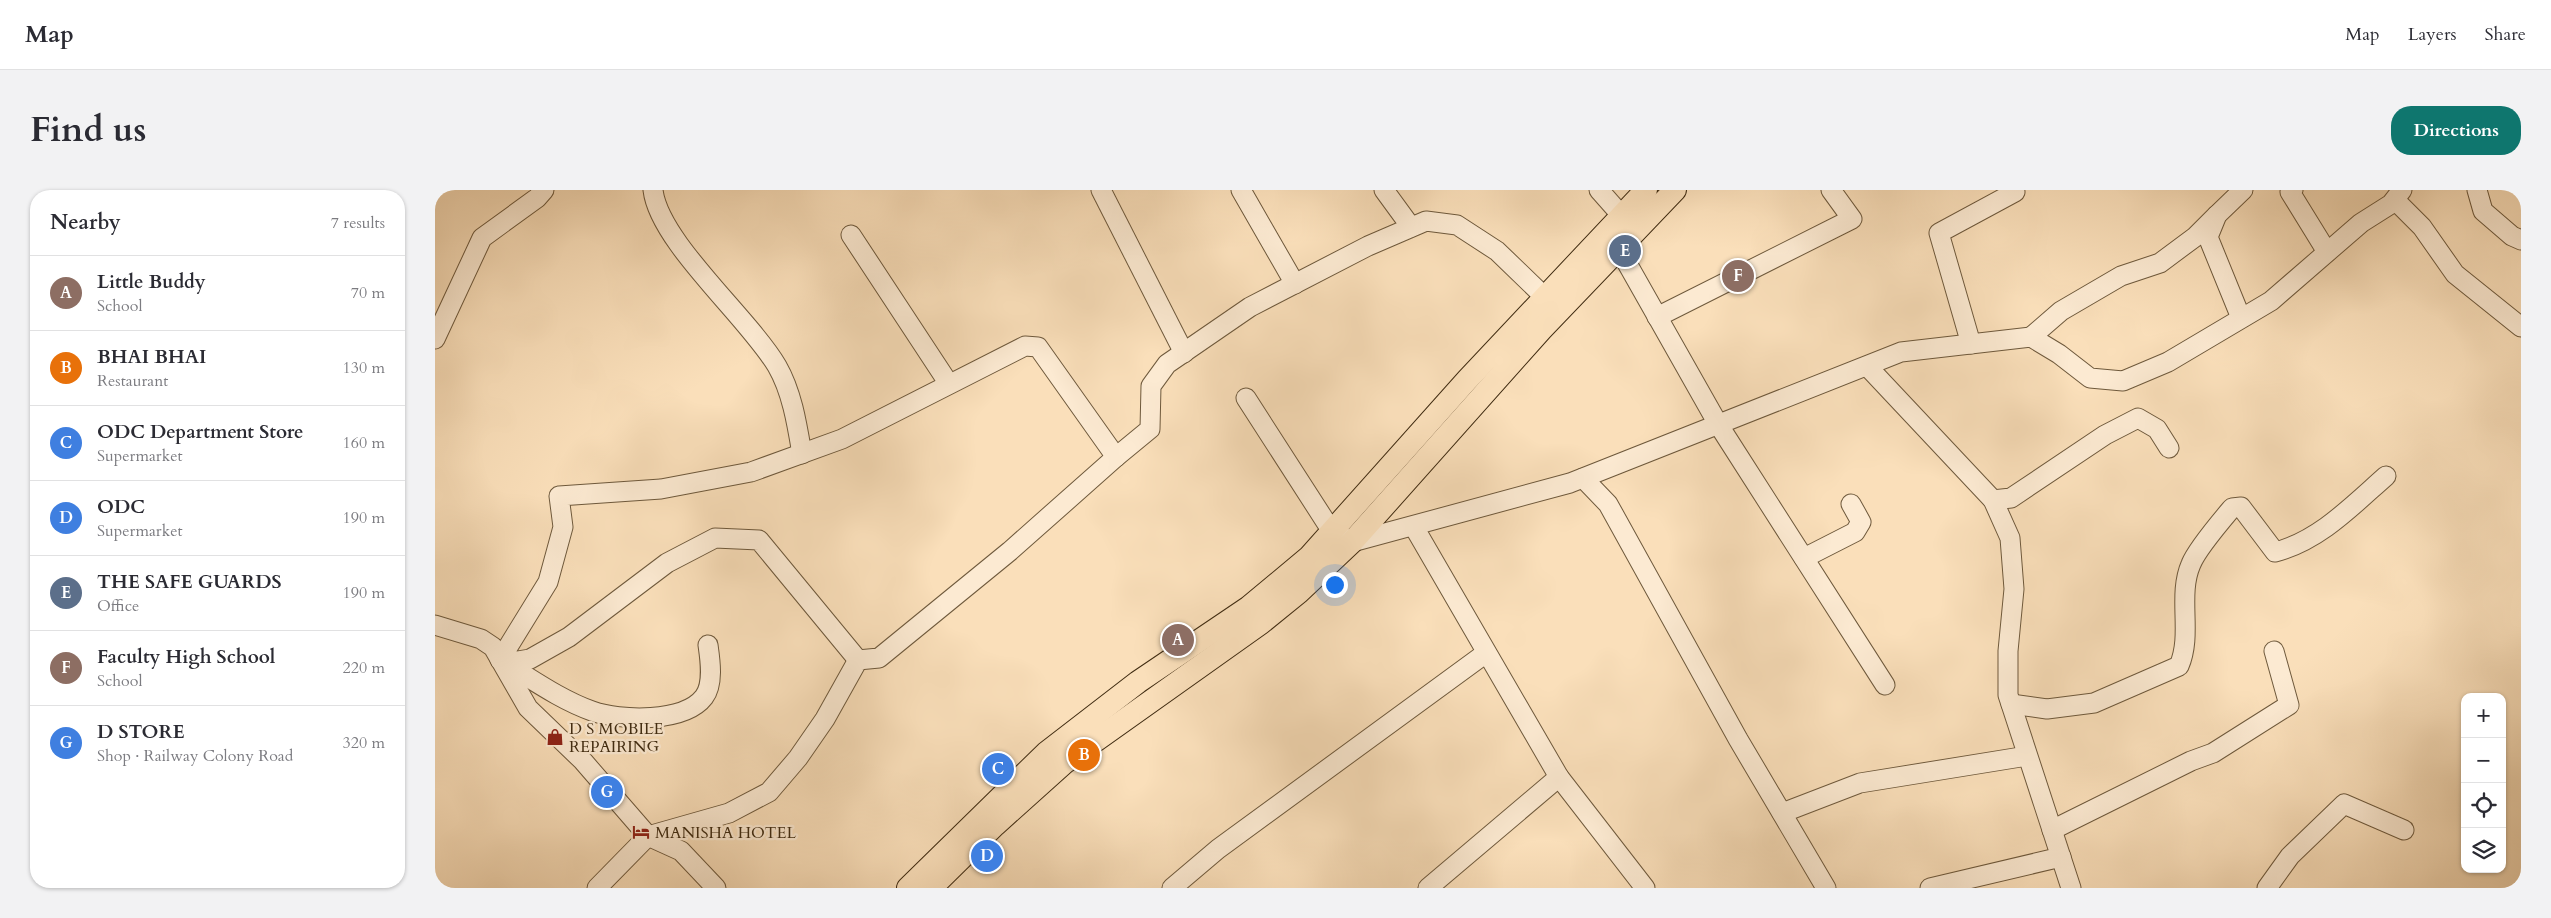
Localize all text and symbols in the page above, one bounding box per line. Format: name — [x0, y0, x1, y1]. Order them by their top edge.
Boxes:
text: Map — [25, 18, 74, 51]
text: Map — [2345, 22, 2380, 47]
text: Layers — [2408, 22, 2457, 47]
text: Share — [2485, 22, 2526, 47]
text: Find us — [30, 106, 146, 154]
button: Directions — [2391, 106, 2521, 155]
text: Nearby — [50, 208, 121, 237]
text: 7 results — [331, 212, 385, 234]
pin: E — [1609, 232, 1641, 270]
pin: F — [1722, 257, 1754, 295]
text: Little Buddy — [97, 269, 206, 295]
text: A — [60, 282, 72, 304]
text: 70 m — [351, 282, 385, 304]
text: School — [97, 295, 142, 317]
text: BHAI BHAI — [97, 344, 206, 370]
text: B — [60, 357, 72, 379]
text: 130 m — [343, 357, 385, 379]
text: Restaurant — [97, 370, 168, 392]
text: ODC Department Store — [97, 419, 303, 445]
text: C — [60, 432, 72, 454]
text: 160 m — [343, 432, 385, 454]
text: Supermarket — [97, 445, 183, 467]
text: ODC — [97, 494, 145, 520]
text: D — [59, 507, 73, 529]
text: 190 m — [343, 507, 385, 529]
text: Supermarket — [97, 520, 183, 542]
text: THE SAFE GUARDS — [97, 569, 282, 595]
your location — [1322, 572, 1348, 598]
text: E — [61, 582, 71, 604]
text: 190 m — [343, 582, 385, 604]
text: Office — [97, 595, 139, 617]
pin: A — [1162, 621, 1194, 659]
text: Faculty High School — [97, 644, 275, 670]
text: F — [61, 657, 71, 679]
text: 220 m — [343, 657, 385, 679]
text: School — [97, 670, 142, 692]
map controls — [2461, 693, 2506, 873]
button: + — [2461, 693, 2506, 738]
place label: D S MOBILE REPAIRING — [569, 718, 664, 758]
text: D STORE — [97, 719, 185, 745]
shop icon: D S MOBILE REPAIRING — [545, 727, 565, 747]
text: G — [59, 732, 73, 754]
text: 320 m — [343, 732, 385, 754]
pin: B — [1068, 736, 1100, 774]
button: − — [2461, 738, 2506, 783]
text: Shop · Railway Colony Road — [97, 745, 293, 767]
pin: C — [982, 750, 1014, 788]
pin: G — [591, 773, 623, 811]
button: locate — [2461, 783, 2506, 828]
hotel icon: MANISHA HOTEL — [631, 822, 651, 842]
place label: MANISHA HOTEL — [655, 822, 796, 844]
button: layers — [2461, 828, 2506, 873]
pin: D — [971, 837, 1003, 875]

